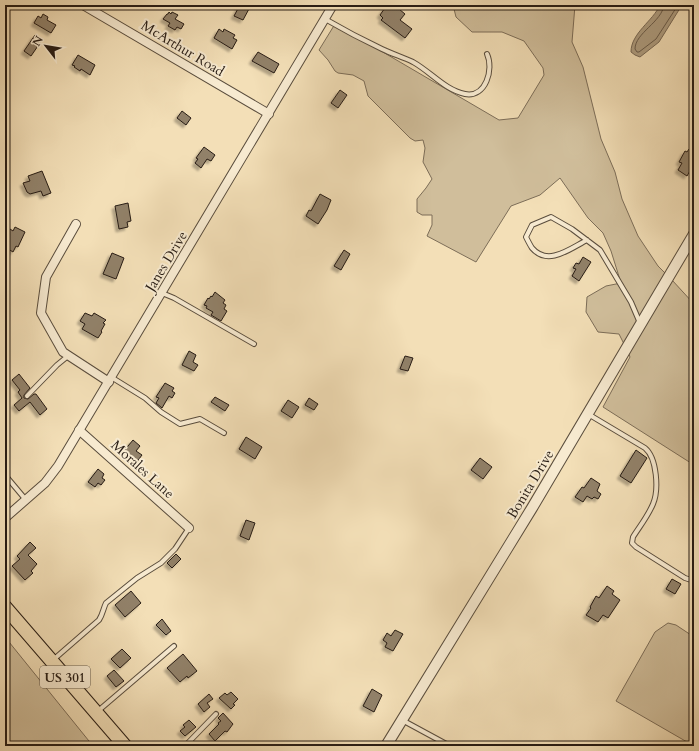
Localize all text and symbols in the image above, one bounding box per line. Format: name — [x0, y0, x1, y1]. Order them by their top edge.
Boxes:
street label: McArthur Road — [138, 16, 228, 81]
north arrow — [26, 26, 66, 66]
text: N — [29, 33, 47, 49]
street label: Janes Drive — [140, 227, 192, 297]
street label: Morales Lane — [107, 436, 178, 503]
street label: Bonita Drive — [502, 446, 558, 522]
road number: US 301 — [40, 666, 90, 688]

